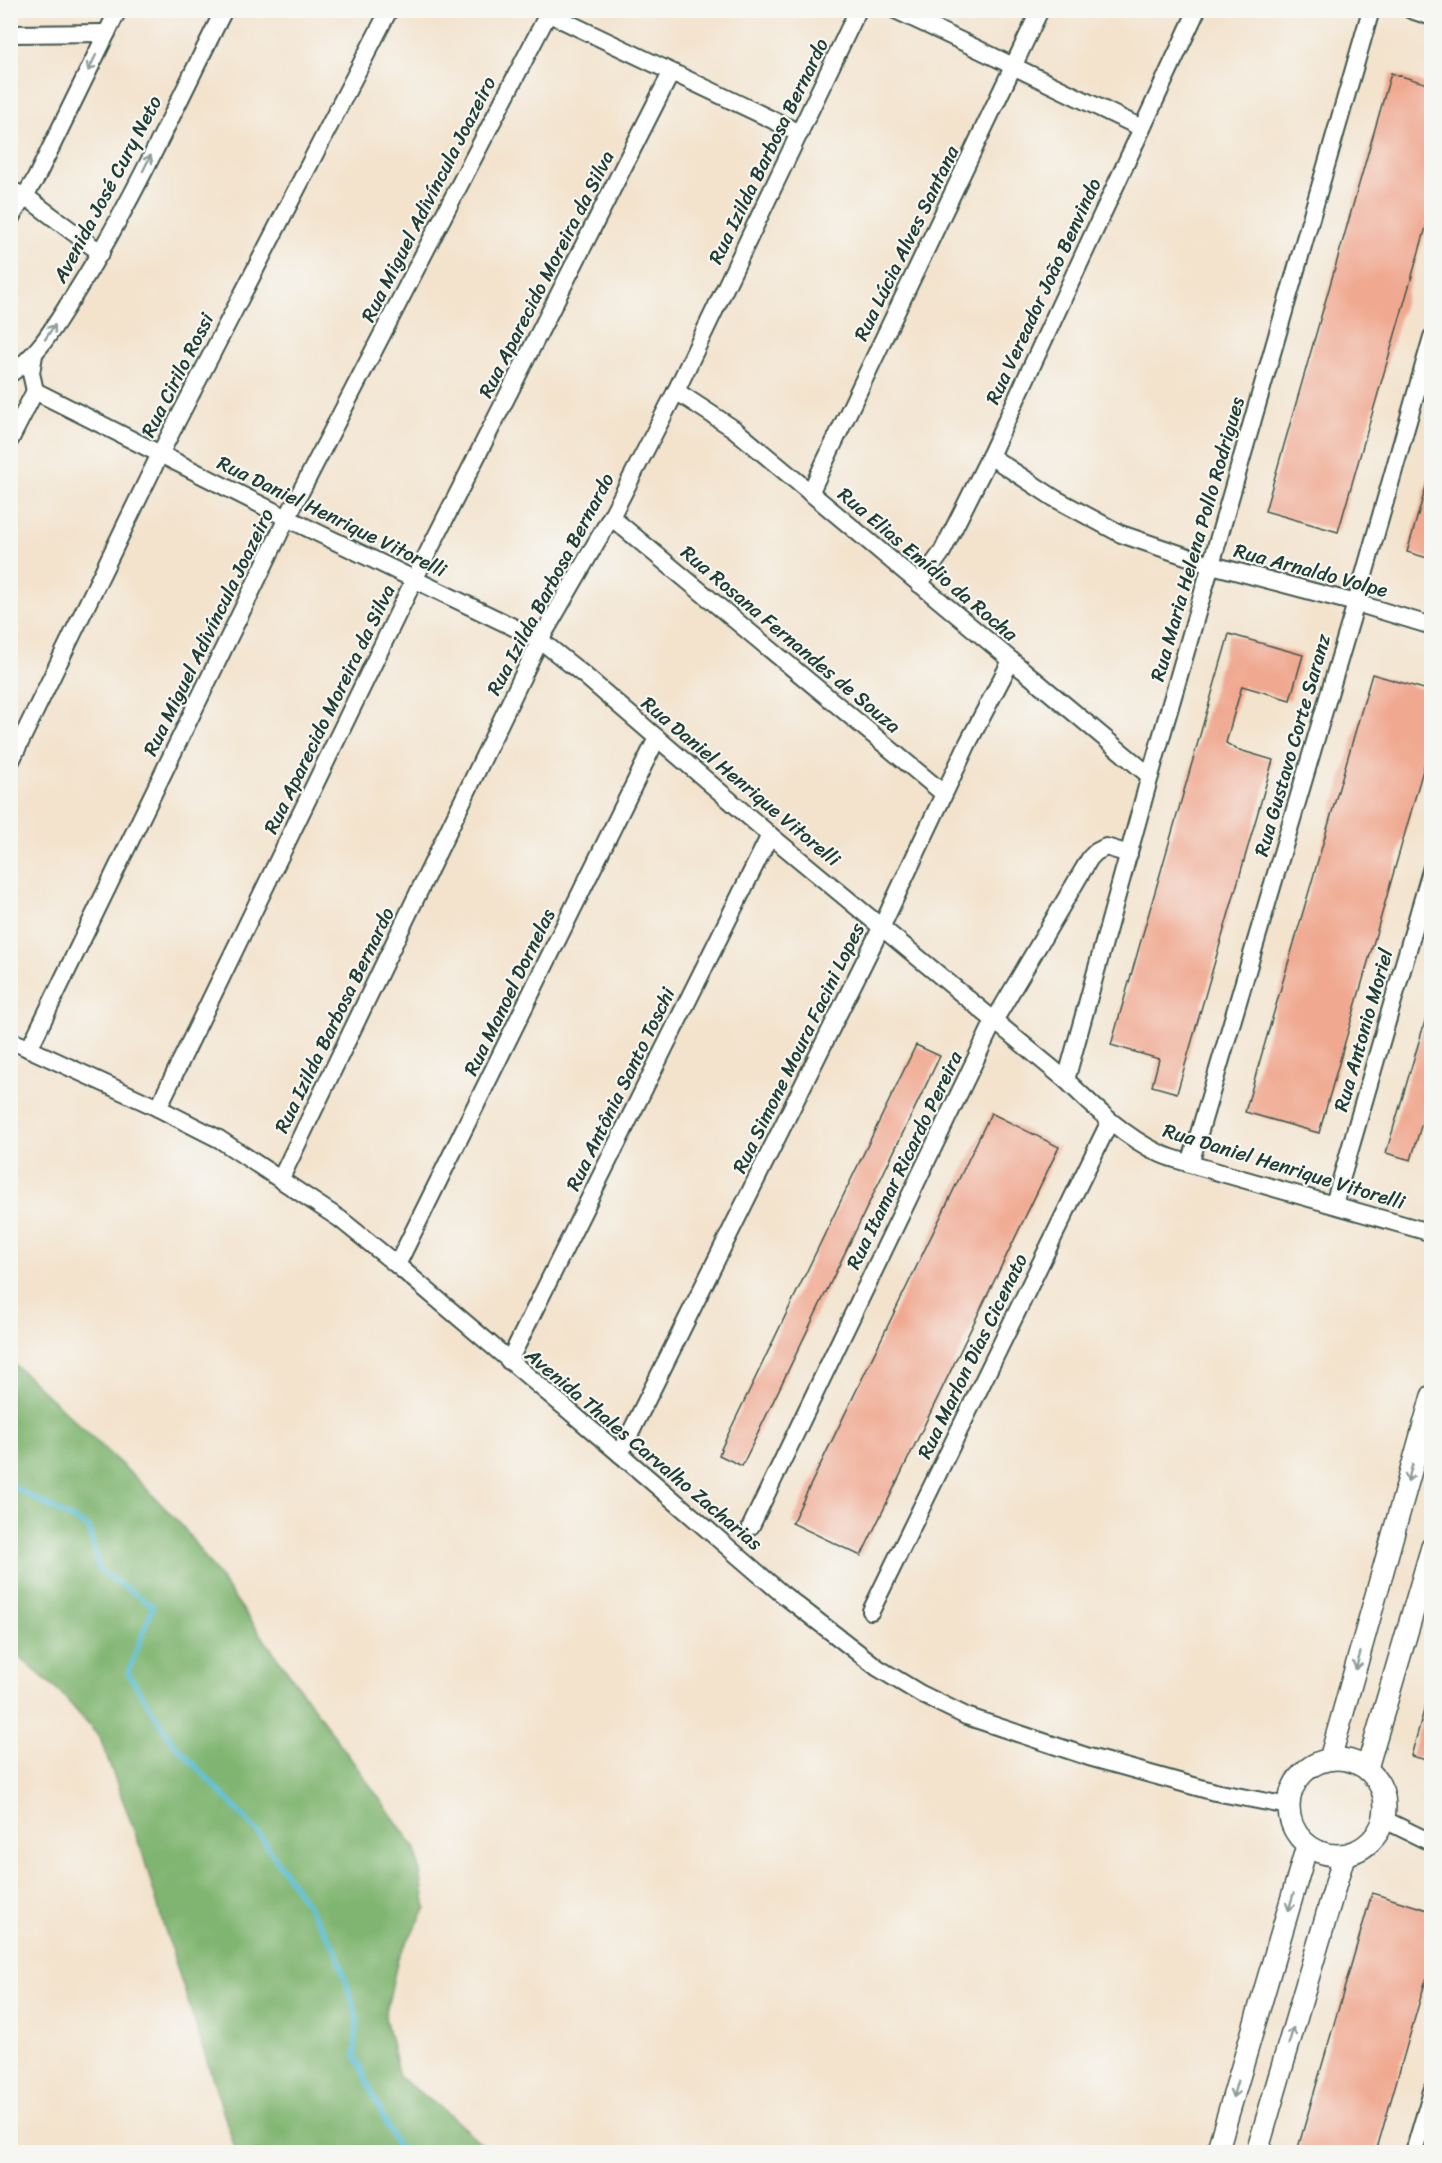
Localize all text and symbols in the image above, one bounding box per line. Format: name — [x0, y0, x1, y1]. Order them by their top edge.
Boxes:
street label: Rua Izilda Barbosa Bernardo — [698, 32, 839, 270]
one-way arrow — [85, 53, 97, 71]
street label: Rua Miguel Adivíncula Joazeiro — [351, 70, 506, 328]
street label: Avenida José Cury Neto — [43, 89, 172, 290]
street label: Rua Lúcia Alves Santana — [844, 139, 969, 347]
street label: Rua Aparecido Moreira da Silva — [469, 144, 624, 404]
one-way arrow — [141, 155, 153, 172]
street label: Rua Vereador João Benvindo — [975, 172, 1111, 410]
street label: Rua Cirilo Rossi — [131, 305, 225, 444]
one-way arrow — [44, 324, 57, 341]
street label: Rua Maria Helena Pollo Rodrigues — [1140, 392, 1255, 686]
street label: Rua Daniel Henrique Vitorelli — [211, 446, 454, 588]
street label: Rua Izilda Barbosa Bernardo — [477, 466, 624, 702]
street label: Rua Elias Emídio da Rocha — [830, 478, 1027, 651]
street label: Rua Miguel Adivíncula Joazeiro — [133, 502, 284, 762]
street label: Rua Arnaldo Volpe — [1230, 533, 1392, 608]
street label: Rua Rosana Fernandes de Souza — [672, 536, 909, 743]
street label: Rua Aparecido Moreira da Silva — [254, 578, 405, 840]
street label: Rua Gustavo Corte Saranz — [1244, 629, 1341, 860]
street label: Rua Daniel Henrique Vitorelli — [633, 687, 849, 877]
street label: Rua Izilda Barbosa Bernardo — [264, 901, 405, 1139]
street label: Rua Manoel Dornelas — [454, 902, 566, 1082]
street label: Rua Simone Moura Facini Lopes — [722, 916, 875, 1180]
street label: Rua Antonio Moriel — [1323, 943, 1404, 1116]
street label: Rua Antônia Santo Toschi — [556, 981, 685, 1197]
street label: Rua Itamar Ricardo Pereira — [836, 1044, 973, 1275]
street label: Rua Daniel Henrique Vitorelli — [1158, 1113, 1411, 1220]
street label: Rua Marlon Dias Cicenato — [907, 1247, 1038, 1465]
street label: Avenida Thales Carvalho Zacharias — [516, 1338, 771, 1560]
one-way arrow — [1404, 1463, 1415, 1482]
one-way arrow — [1352, 1651, 1363, 1670]
one-way arrow — [1285, 1892, 1296, 1911]
one-way arrow — [1286, 2027, 1297, 2046]
one-way arrow — [1229, 2079, 1240, 2098]

